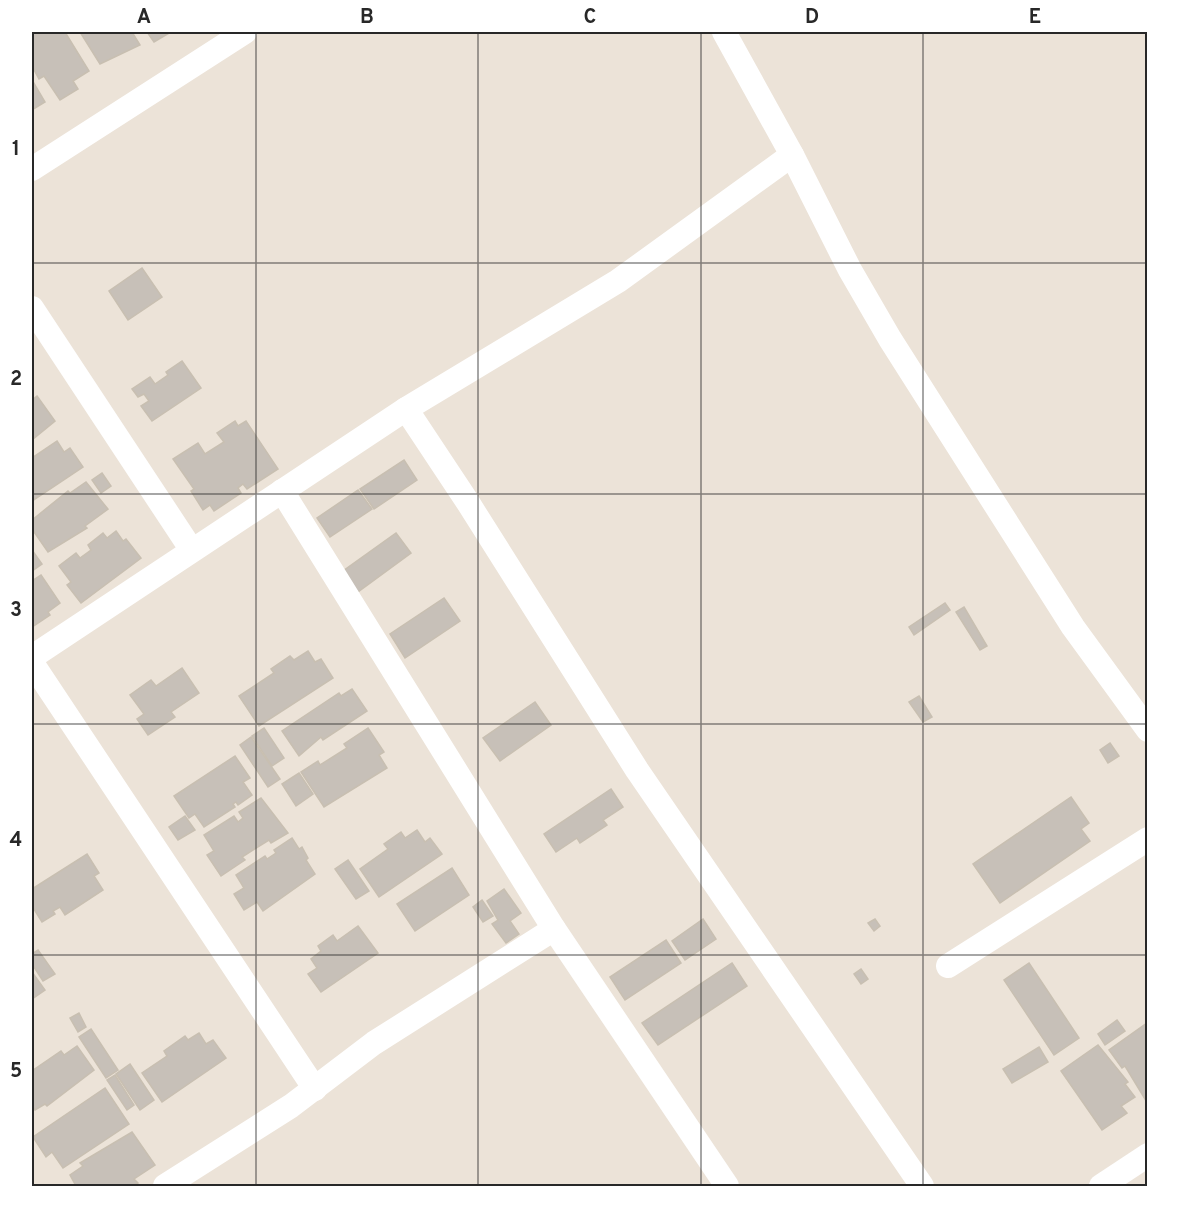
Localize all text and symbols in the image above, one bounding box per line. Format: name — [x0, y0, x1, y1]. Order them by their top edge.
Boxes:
text: A — [137, 5, 151, 31]
text: B — [360, 5, 374, 31]
text: C — [584, 5, 596, 31]
text: D — [805, 5, 819, 31]
text: E — [1029, 5, 1041, 31]
text: 1 — [12, 137, 20, 163]
text: 2 — [10, 367, 22, 393]
text: 3 — [10, 598, 22, 624]
text: 4 — [10, 828, 22, 854]
text: 5 — [10, 1059, 22, 1085]

